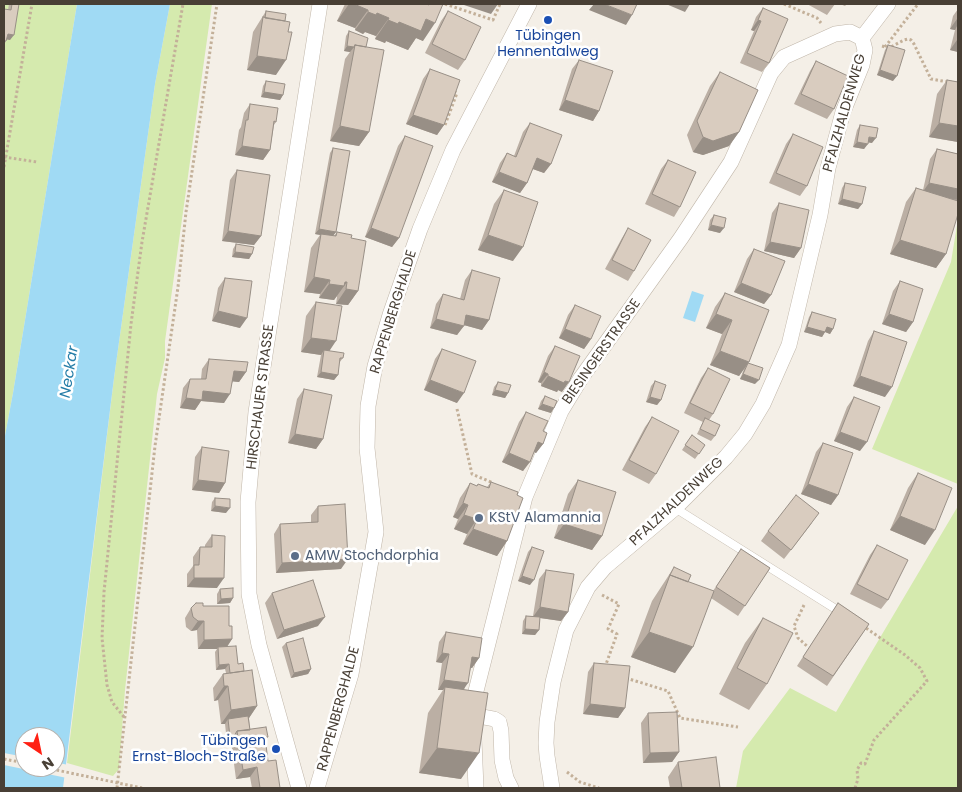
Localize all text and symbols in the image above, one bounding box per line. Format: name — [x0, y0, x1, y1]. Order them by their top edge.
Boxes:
marker: Tübingen Hennentalweg — [542, 14, 554, 26]
place label: Tübingen Hennentalweg — [497, 28, 599, 60]
street label: PFALZHALDENWEG — [820, 52, 870, 174]
street label: RAPPENBERGHALDE — [367, 248, 421, 376]
street label: BIESINGERSTRASSE — [559, 296, 645, 408]
street label: HIRSCHAUER STRASSE — [244, 324, 278, 470]
water label: Neckar — [57, 345, 83, 399]
street label: PFALZHALDENWEG — [627, 454, 727, 550]
place label: KStV Alamannia — [489, 510, 601, 526]
marker: KStV Alamannia — [473, 512, 485, 524]
place label: AMW Stochdorphia — [305, 548, 439, 564]
marker: AMW Stochdorphia — [289, 550, 301, 562]
street label: RAPPENBERGHALDE — [314, 645, 364, 773]
north arrow — [15, 727, 65, 777]
place label: Tübingen Ernst-Bloch-Straße — [132, 733, 266, 766]
marker: Tübingen Ernst-Bloch-Straße — [270, 743, 282, 755]
text: N — [38, 752, 58, 775]

